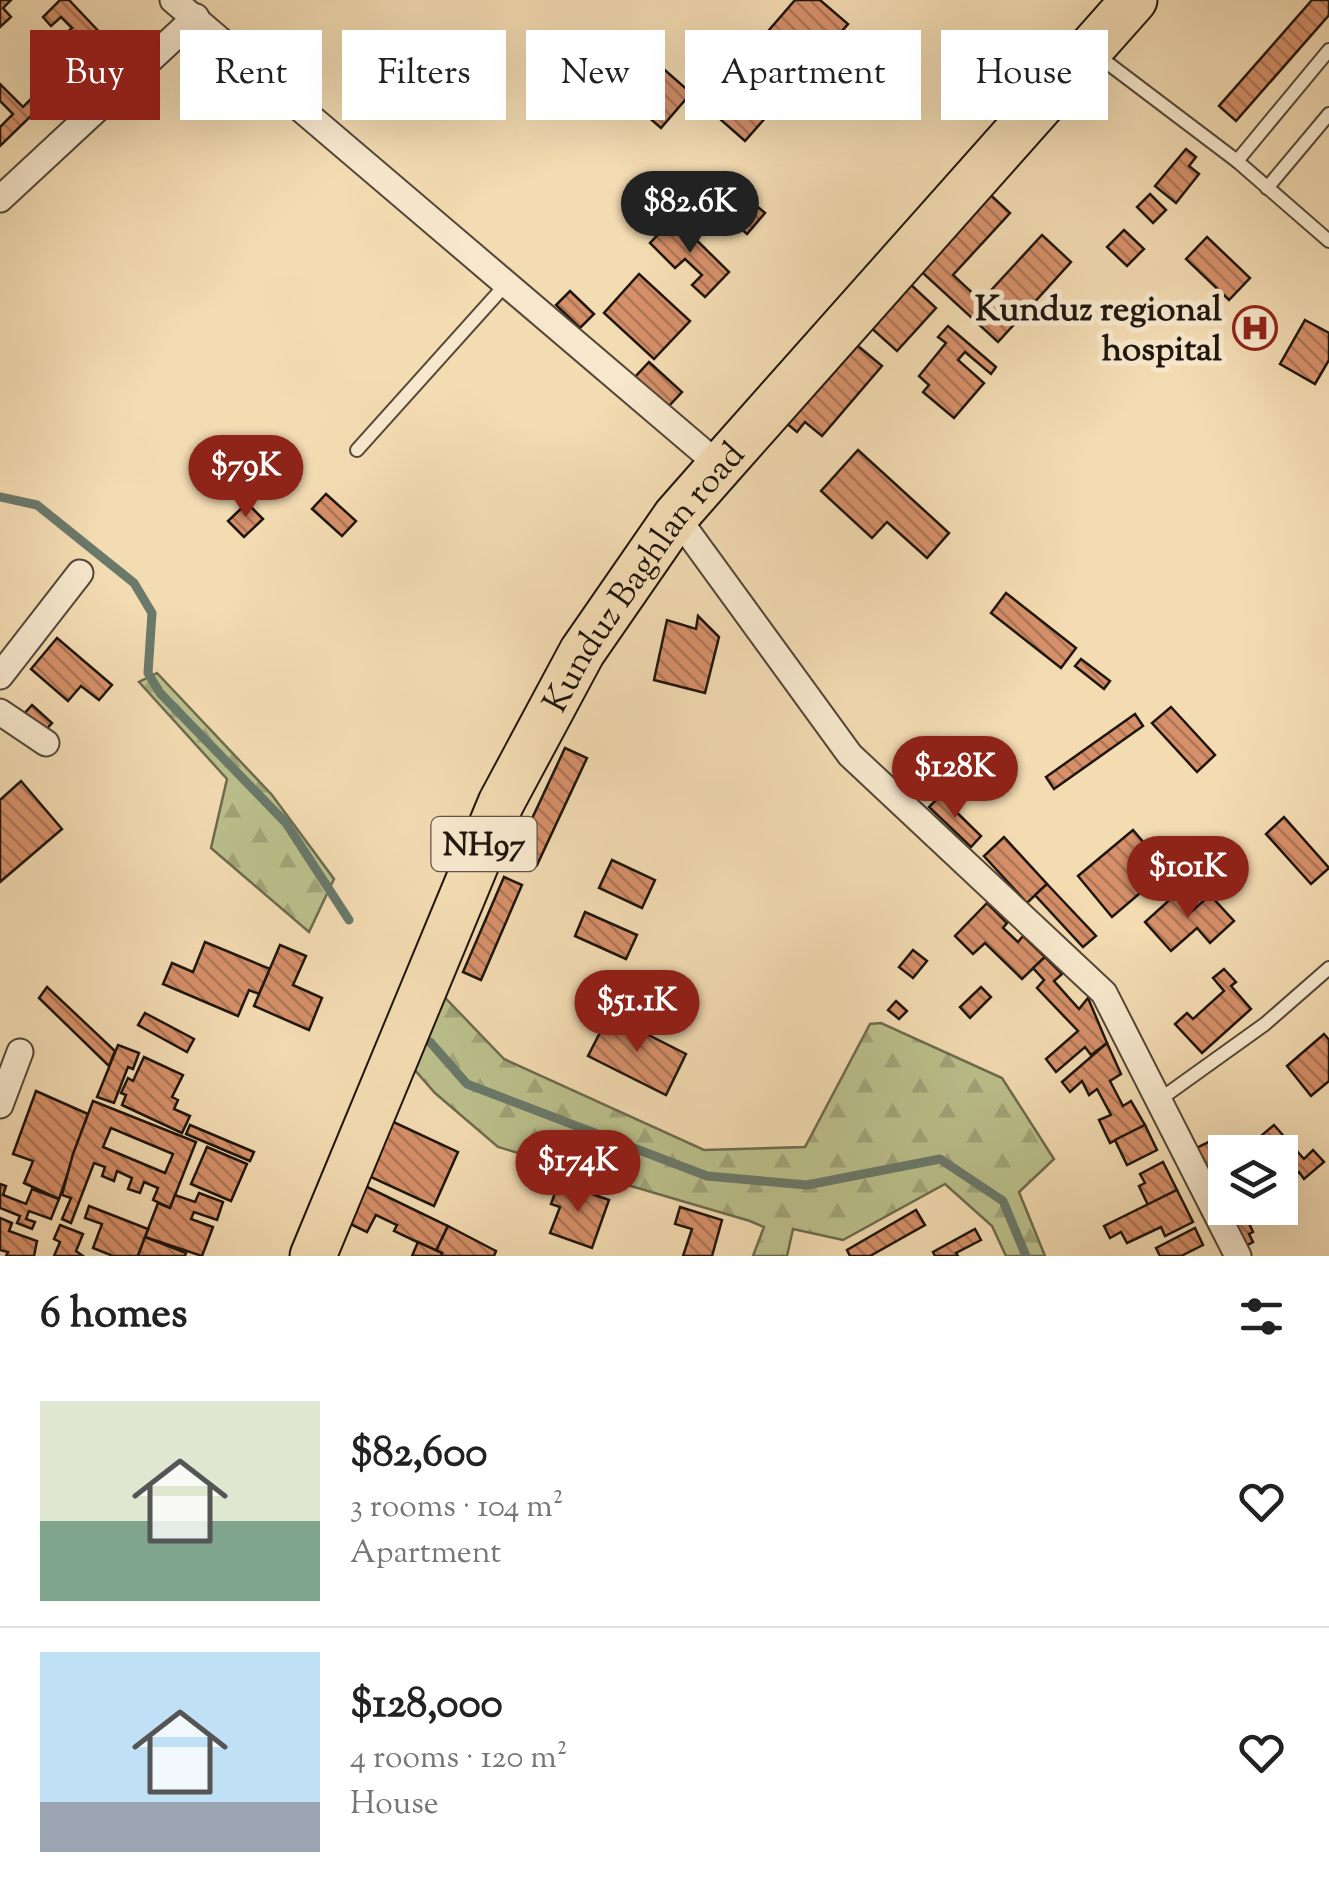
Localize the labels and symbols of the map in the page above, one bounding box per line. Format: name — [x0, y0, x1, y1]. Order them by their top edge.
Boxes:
pin: $82.6K — [609, 171, 771, 256]
place label: Kunduz regional hospital — [975, 286, 1222, 377]
hospital icon: Kunduz regional hospital — [1232, 305, 1278, 351]
street label: Kunduz Baghlan road — [532, 432, 759, 723]
pin: $79K — [187, 435, 305, 520]
pin: $128K — [885, 736, 1025, 821]
road number: NH97 — [432, 817, 536, 871]
pin: $101K — [1118, 836, 1258, 921]
pin: $51.1K — [556, 970, 718, 1055]
pin: $174K — [508, 1130, 648, 1215]

